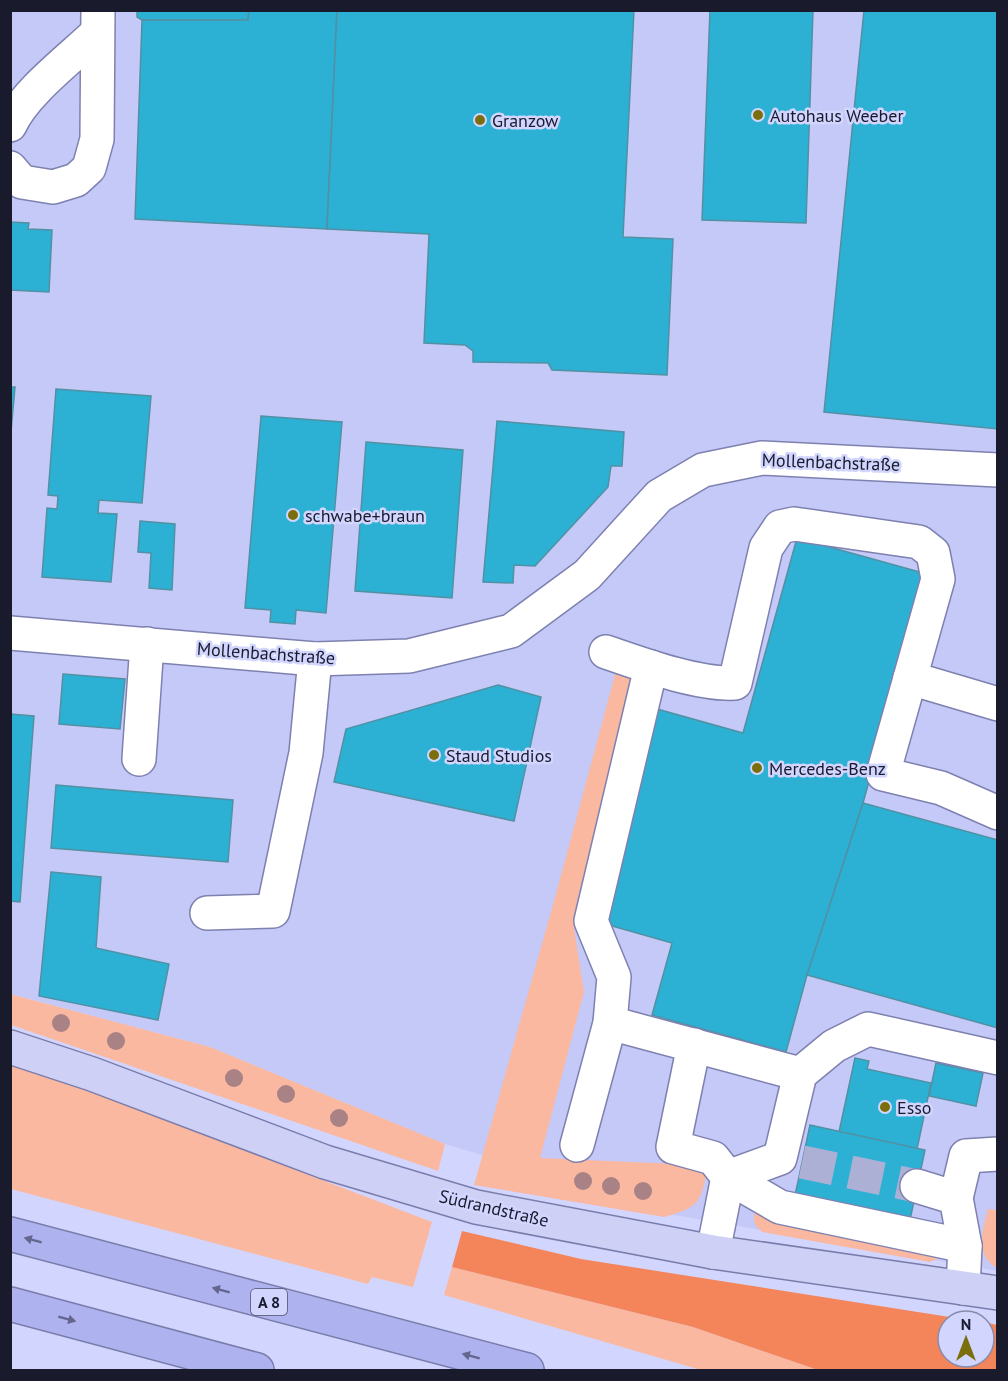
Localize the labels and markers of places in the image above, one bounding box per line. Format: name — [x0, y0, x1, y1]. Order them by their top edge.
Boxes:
place label: Autohaus Weeber — [770, 104, 904, 127]
marker: Autohaus Weeber — [751, 108, 765, 122]
place label: Granzow — [492, 109, 559, 132]
marker: Granzow — [473, 113, 487, 127]
place label: schwabe+braun — [305, 504, 425, 527]
marker: schwabe+braun — [286, 508, 300, 522]
place label: Staud Studios — [446, 744, 552, 767]
marker: Staud Studios — [427, 748, 441, 762]
place label: Mercedes-Benz — [769, 757, 886, 780]
marker: Mercedes-Benz — [750, 761, 764, 775]
place label: Esso — [897, 1096, 931, 1119]
marker: Esso — [878, 1100, 892, 1114]

